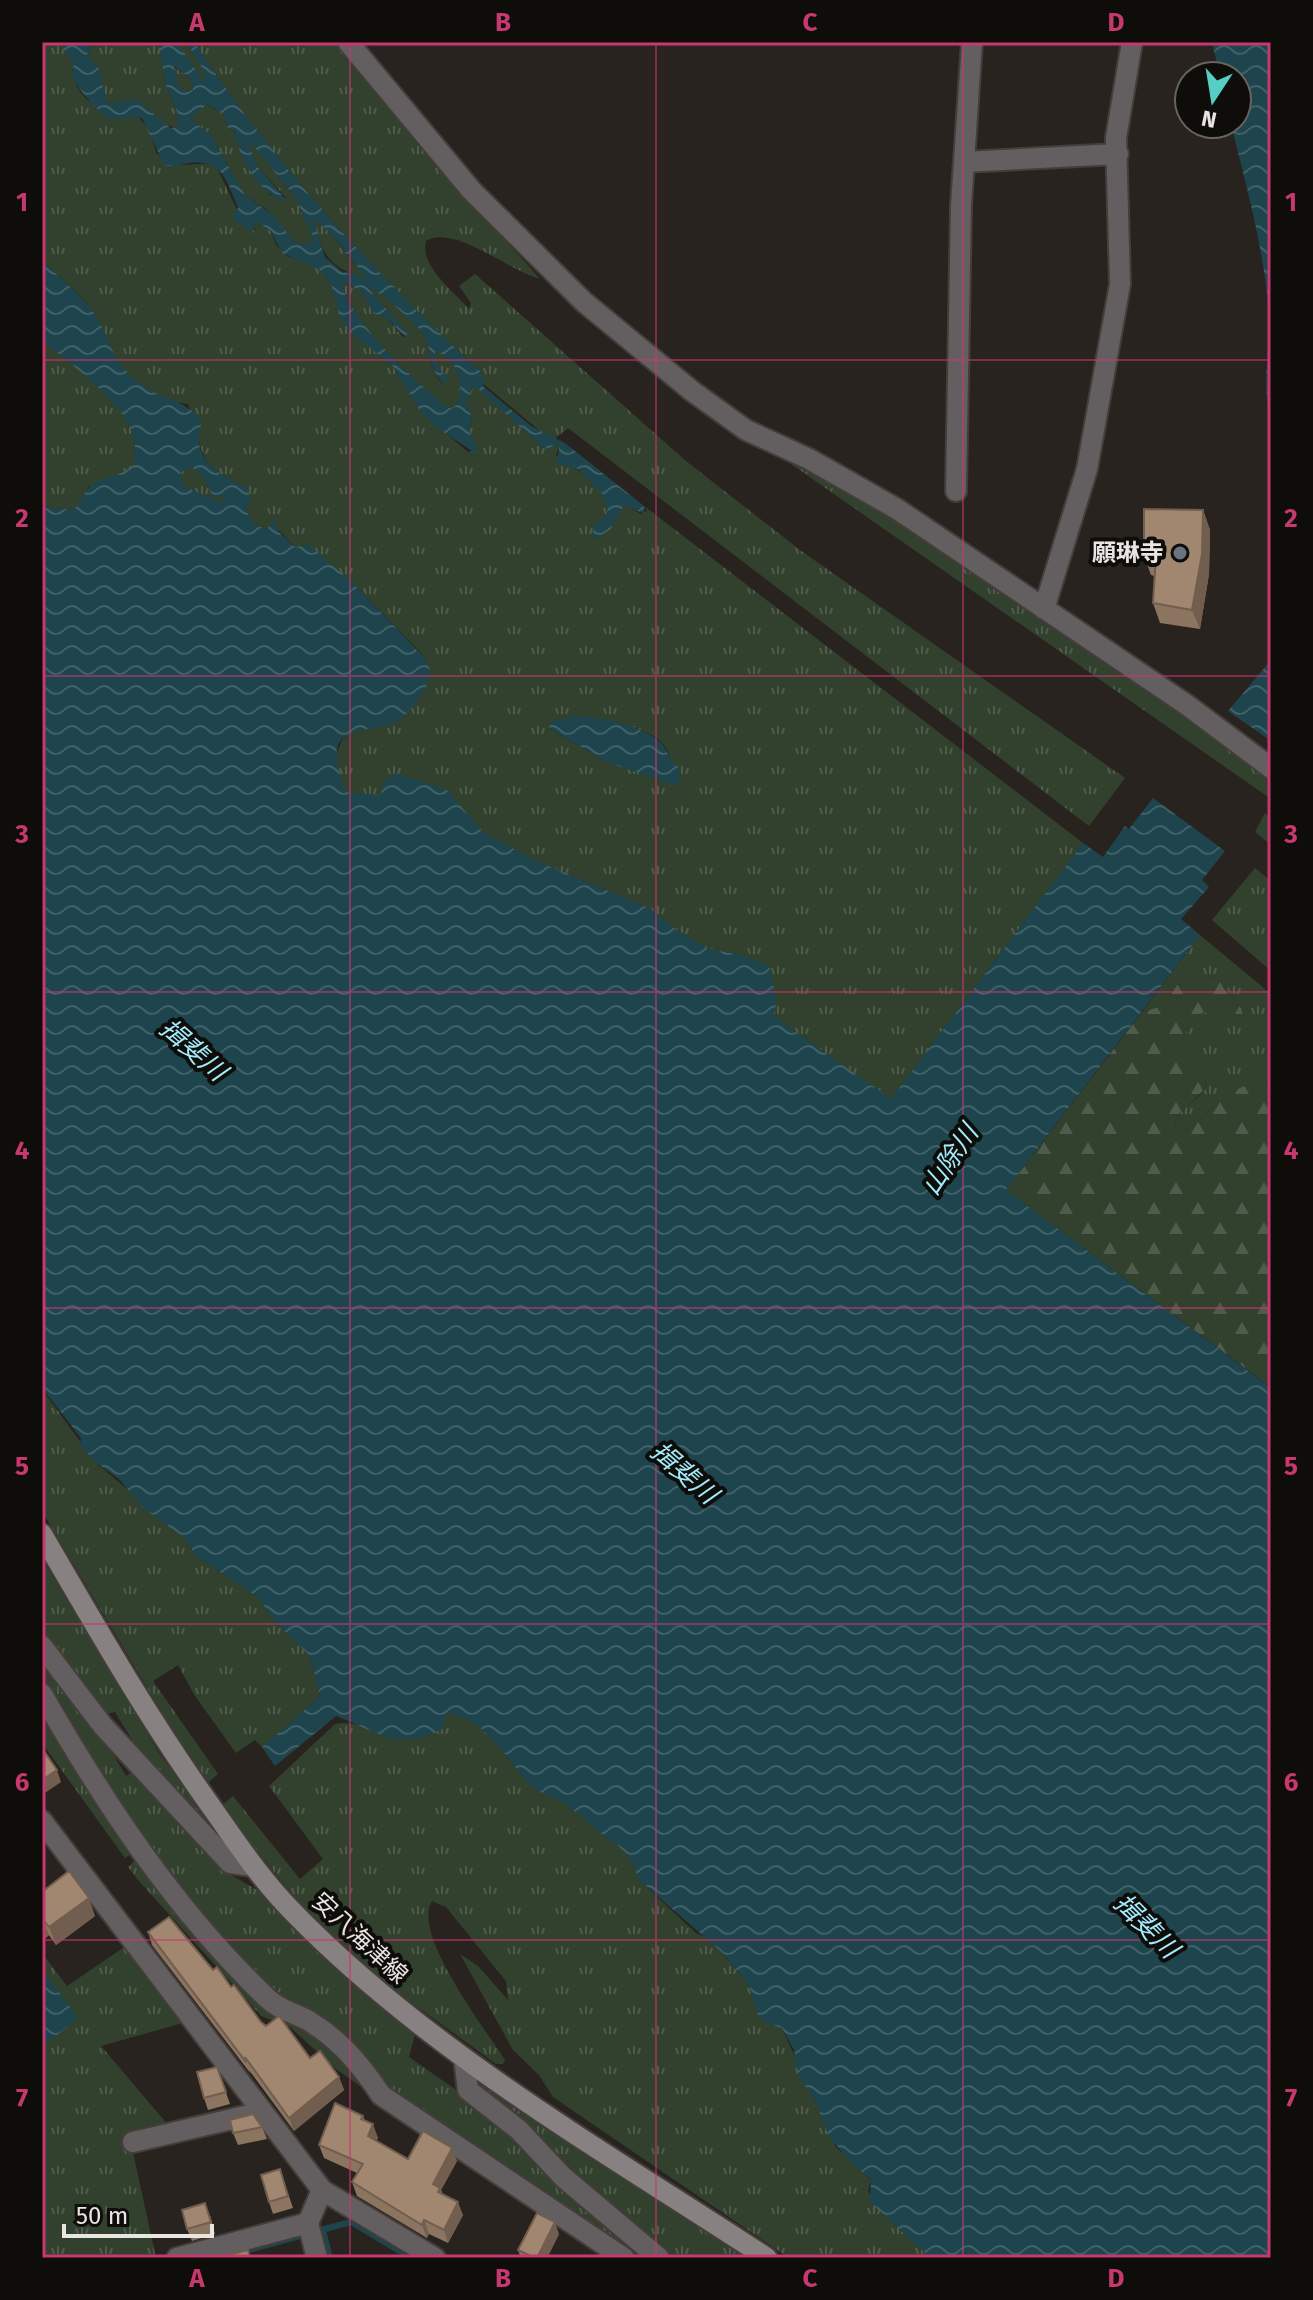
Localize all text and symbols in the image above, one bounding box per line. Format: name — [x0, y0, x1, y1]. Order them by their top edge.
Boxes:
text: A — [188, 7, 205, 38]
text: B — [495, 7, 511, 38]
text: C — [803, 7, 818, 38]
text: D — [1108, 7, 1125, 38]
north arrow — [1173, 60, 1253, 140]
text: N — [1199, 104, 1219, 134]
text: 1 — [16, 187, 28, 218]
text: 1 — [1285, 187, 1297, 218]
text: 2 — [15, 503, 29, 534]
text: 2 — [1284, 503, 1298, 534]
place label: 願琳寺 — [1092, 539, 1164, 567]
marker: 願琳寺 — [1171, 544, 1189, 562]
text: 3 — [14, 819, 29, 850]
text: 3 — [1283, 819, 1298, 850]
water label: 揖斐川 — [153, 1013, 235, 1089]
water label: 山除川 — [915, 1117, 986, 1201]
text: 4 — [15, 1135, 30, 1166]
text: 4 — [1284, 1135, 1299, 1166]
water label: 揖斐川 — [644, 1436, 726, 1512]
text: 5 — [15, 1451, 29, 1482]
text: 5 — [1284, 1451, 1298, 1482]
text: 6 — [15, 1767, 30, 1798]
text: 6 — [1284, 1767, 1299, 1798]
street label: 安八海津線 — [307, 1887, 413, 1989]
water label: 揖斐川 — [1107, 1887, 1187, 1967]
text: 7 — [16, 2083, 28, 2114]
text: 7 — [1285, 2083, 1297, 2114]
scale bar — [64, 2188, 212, 2238]
text: 50 m — [76, 2202, 128, 2230]
text: A — [188, 2263, 205, 2294]
text: B — [495, 2263, 511, 2294]
text: C — [803, 2263, 818, 2294]
text: D — [1108, 2263, 1125, 2294]

